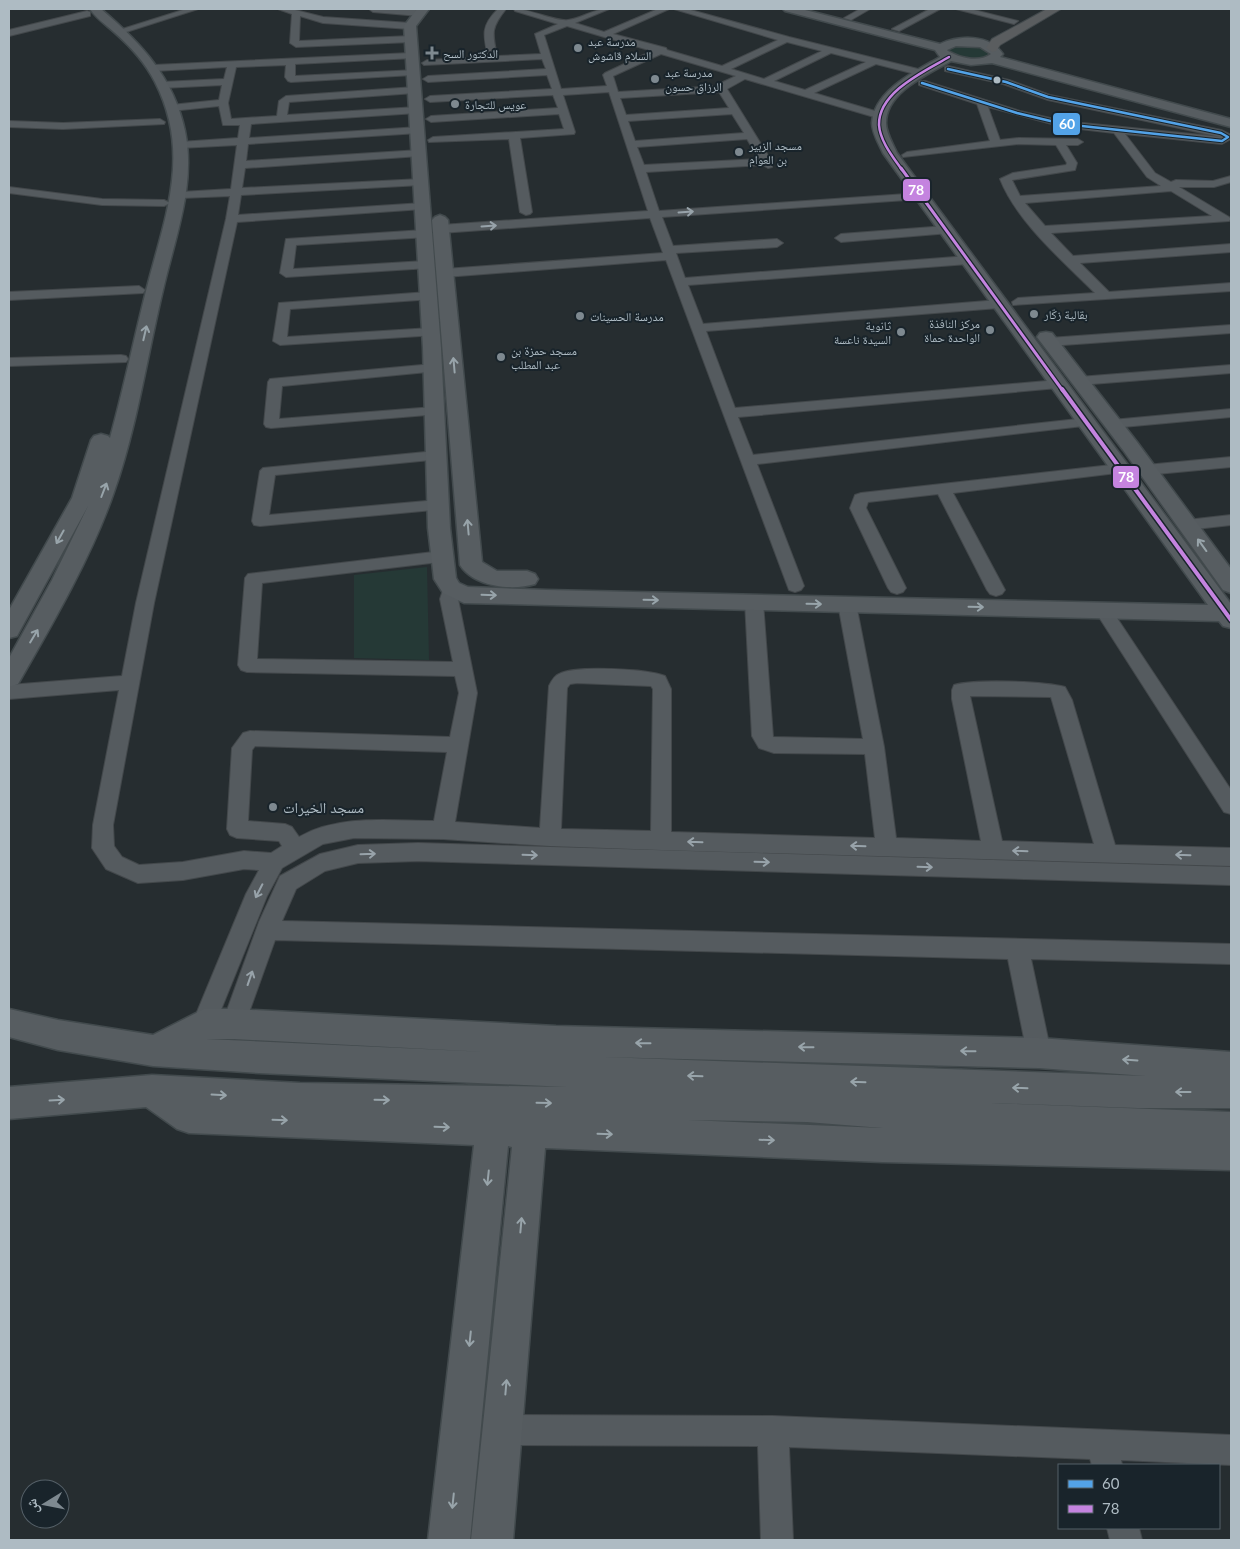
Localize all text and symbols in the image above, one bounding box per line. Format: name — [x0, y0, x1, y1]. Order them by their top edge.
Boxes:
place label: مدرسة عبد السلام قاشوش — [588, 34, 652, 64]
marker: مدرسة عبد السلام قاشوش — [572, 42, 584, 54]
marker: الدكتور السح — [425, 46, 439, 60]
place label: الدكتور السح — [443, 46, 498, 61]
place label: مدرسة عبد الرزاق حسون — [665, 65, 722, 94]
marker: مدرسة عبد الرزاق حسون — [649, 73, 661, 85]
unlabelled marker — [992, 75, 1002, 85]
place label: عويس للتجارة — [465, 97, 526, 112]
marker: عويس للتجارة — [449, 98, 461, 110]
line badge: 60 — [1052, 112, 1081, 136]
text: 60 — [1059, 115, 1075, 132]
place label: مسجد الزبير بن العوام — [748, 138, 802, 168]
marker: مسجد الزبير بن العوام — [733, 146, 745, 158]
line badge: 78 — [902, 178, 931, 202]
text: 78 — [908, 181, 924, 198]
one-way arrow — [678, 208, 694, 217]
one-way arrow — [481, 221, 497, 230]
place label: بقالية زكّار — [1043, 307, 1088, 322]
marker: بقالية زكّار — [1028, 308, 1040, 320]
place label: مدرسة الحسينات — [590, 309, 664, 324]
marker: مدرسة الحسينات — [574, 310, 586, 322]
place label: مركز النافذة الواحدة حماة — [924, 316, 980, 345]
place label: ثانوية السيدة ناعسة — [834, 318, 892, 347]
marker: مركز النافذة الواحدة حماة — [984, 324, 996, 336]
one-way arrow — [141, 325, 150, 341]
marker: ثانوية السيدة ناعسة — [895, 326, 907, 338]
place label: مسجد حمزة بن عبد المطلب — [511, 343, 577, 372]
marker: مسجد حمزة بن عبد المطلب — [495, 351, 507, 363]
one-way arrow — [449, 357, 459, 373]
line badge: 78 — [1112, 465, 1140, 489]
text: 78 — [1118, 468, 1134, 485]
one-way arrow — [100, 483, 109, 498]
one-way arrow — [463, 519, 473, 535]
one-way arrow — [54, 529, 64, 543]
one-way arrow — [1197, 539, 1208, 553]
one-way arrow — [481, 591, 497, 600]
one-way arrow — [642, 595, 659, 605]
one-way arrow — [805, 599, 821, 608]
one-way arrow — [968, 602, 984, 612]
one-way arrow — [29, 630, 39, 644]
place label: مسجد الخيرات — [283, 798, 364, 817]
marker: مسجد الخيرات — [267, 801, 279, 813]
one-way arrow — [687, 837, 703, 846]
one-way arrow — [850, 841, 866, 851]
one-way arrow — [1012, 846, 1028, 855]
one-way arrow — [359, 849, 375, 859]
one-way arrow — [522, 850, 538, 860]
one-way arrow — [1175, 850, 1191, 860]
one-way arrow — [754, 857, 770, 867]
one-way arrow — [916, 862, 933, 872]
one-way arrow — [254, 883, 263, 898]
one-way arrow — [246, 971, 255, 987]
one-way arrow — [635, 1038, 652, 1048]
one-way arrow — [798, 1042, 814, 1052]
one-way arrow — [960, 1046, 976, 1056]
one-way arrow — [1123, 1055, 1139, 1064]
one-way arrow — [688, 1072, 704, 1081]
one-way arrow — [850, 1077, 866, 1087]
one-way arrow — [1012, 1083, 1028, 1092]
one-way arrow — [1175, 1087, 1191, 1097]
one-way arrow — [211, 1090, 227, 1099]
one-way arrow — [374, 1095, 390, 1105]
one-way arrow — [49, 1096, 65, 1105]
one-way arrow — [536, 1098, 552, 1107]
one-way arrow — [272, 1116, 288, 1125]
one-way arrow — [434, 1122, 450, 1132]
one-way arrow — [597, 1129, 613, 1138]
one-way arrow — [758, 1135, 775, 1145]
one-way arrow — [483, 1169, 493, 1185]
one-way arrow — [517, 1218, 526, 1234]
one-way arrow — [465, 1331, 475, 1347]
one-way arrow — [501, 1379, 511, 1395]
legend — [1058, 1464, 1220, 1529]
text: 60 — [1102, 1474, 1120, 1492]
north arrow — [20, 1479, 70, 1529]
one-way arrow — [448, 1492, 458, 1508]
text: ش — [22, 1497, 42, 1515]
text: 78 — [1102, 1499, 1119, 1517]

